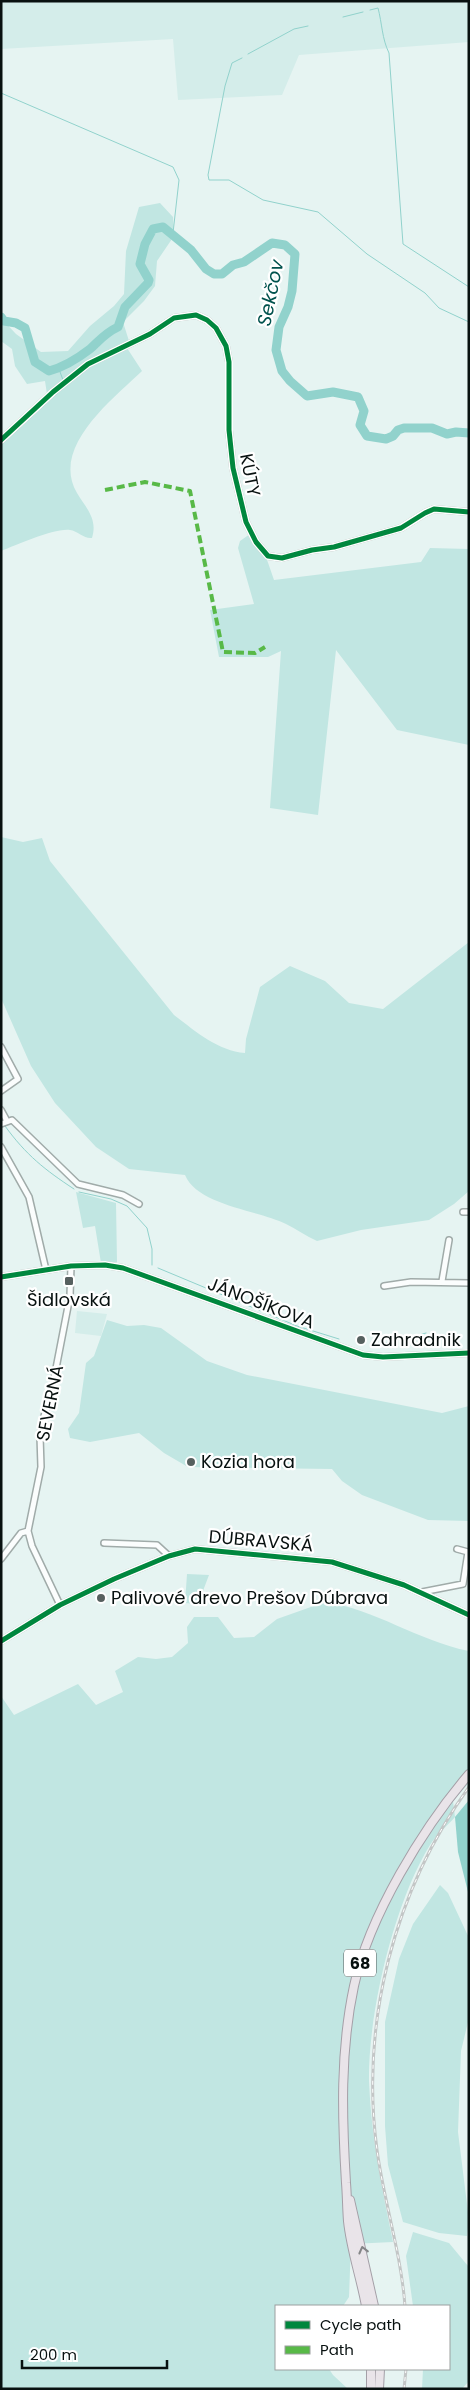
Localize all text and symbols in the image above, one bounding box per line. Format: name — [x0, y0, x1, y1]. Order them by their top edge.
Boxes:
water label: Sekčov — [250, 256, 291, 329]
street label: KÚTY — [234, 451, 267, 499]
street label: JÁNOŠÍKOVA — [204, 1271, 318, 1334]
marker: Šidlovská — [63, 1275, 75, 1287]
place label: Šidlovská — [27, 1287, 111, 1312]
place label: Zahradnik — [371, 1327, 461, 1352]
marker: Zahradnik — [355, 1334, 367, 1346]
street label: SEVERNÁ — [30, 1363, 69, 1443]
place label: Kozia hora — [201, 1449, 295, 1474]
marker: Kozia hora — [185, 1456, 197, 1468]
street label: DÚBRAVSKÁ — [208, 1523, 314, 1558]
place label: Palivové drevo Prešov Dúbrava — [111, 1585, 388, 1610]
marker: Palivové drevo Prešov Dúbrava — [95, 1592, 107, 1604]
road number: 68 — [344, 1950, 376, 1976]
one-way arrow — [358, 2247, 368, 2255]
legend — [275, 2305, 450, 2370]
text: Cycle path — [320, 2314, 401, 2335]
scale bar — [22, 2338, 168, 2370]
text: Path — [320, 2339, 354, 2360]
text: 200 m — [30, 2344, 77, 2365]

